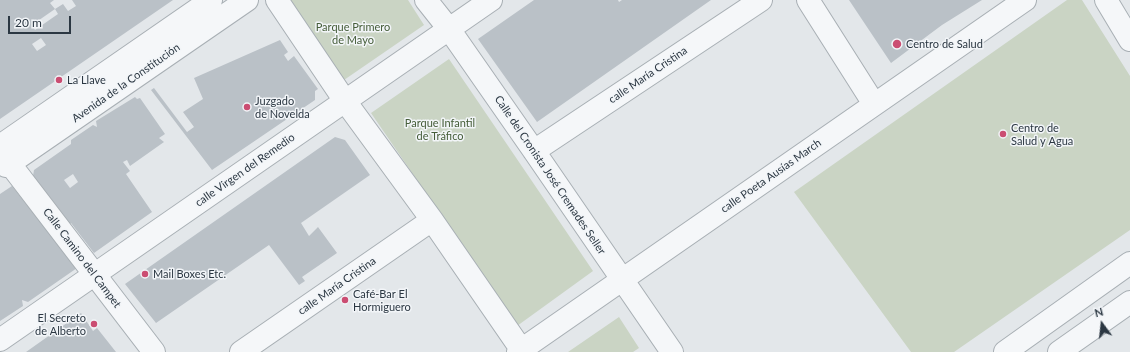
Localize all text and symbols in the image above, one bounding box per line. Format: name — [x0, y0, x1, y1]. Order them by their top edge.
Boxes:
scale bar — [10, 8, 73, 34]
text: 20 m — [15, 15, 42, 30]
park label: Parque Primero de Mayo — [316, 20, 390, 46]
place label: Centro de Salud — [906, 37, 983, 51]
marker: Centro de Salud — [891, 38, 903, 50]
street label: Avenida de la Constitución — [69, 41, 183, 125]
street label: calle María Cristina — [606, 44, 690, 106]
place label: La Llave — [67, 73, 106, 87]
marker: La Llave — [54, 75, 64, 85]
street label: Calle del Cronista José Cremades Seller — [492, 93, 608, 257]
place label: Juzgado de Novelda — [255, 94, 310, 120]
marker: Juzgado de Novelda — [242, 102, 252, 112]
park label: Parque Infantil de Tráfico — [405, 116, 475, 142]
place label: Centro de Salud y Agua — [1011, 121, 1073, 147]
marker: Centro de Salud y Agua — [998, 129, 1008, 139]
street label: calle Virgen del Remedio — [193, 131, 297, 209]
street label: calle Poeta Ausías March — [718, 136, 824, 216]
street label: Calle Camino del Campet — [40, 206, 124, 310]
street label: calle María Cristina — [296, 254, 378, 318]
place label: Mail Boxes Etc. — [153, 267, 226, 281]
marker: Mail Boxes Etc. — [140, 269, 150, 279]
place label: Café-Bar El Hormiguero — [353, 287, 411, 313]
marker: Café-Bar El Hormiguero — [340, 295, 350, 305]
north arrow — [1082, 304, 1122, 344]
text: N — [1093, 305, 1105, 319]
place label: El Secreto de Alberto — [35, 311, 86, 337]
marker: El Secreto de Alberto — [89, 319, 99, 329]

